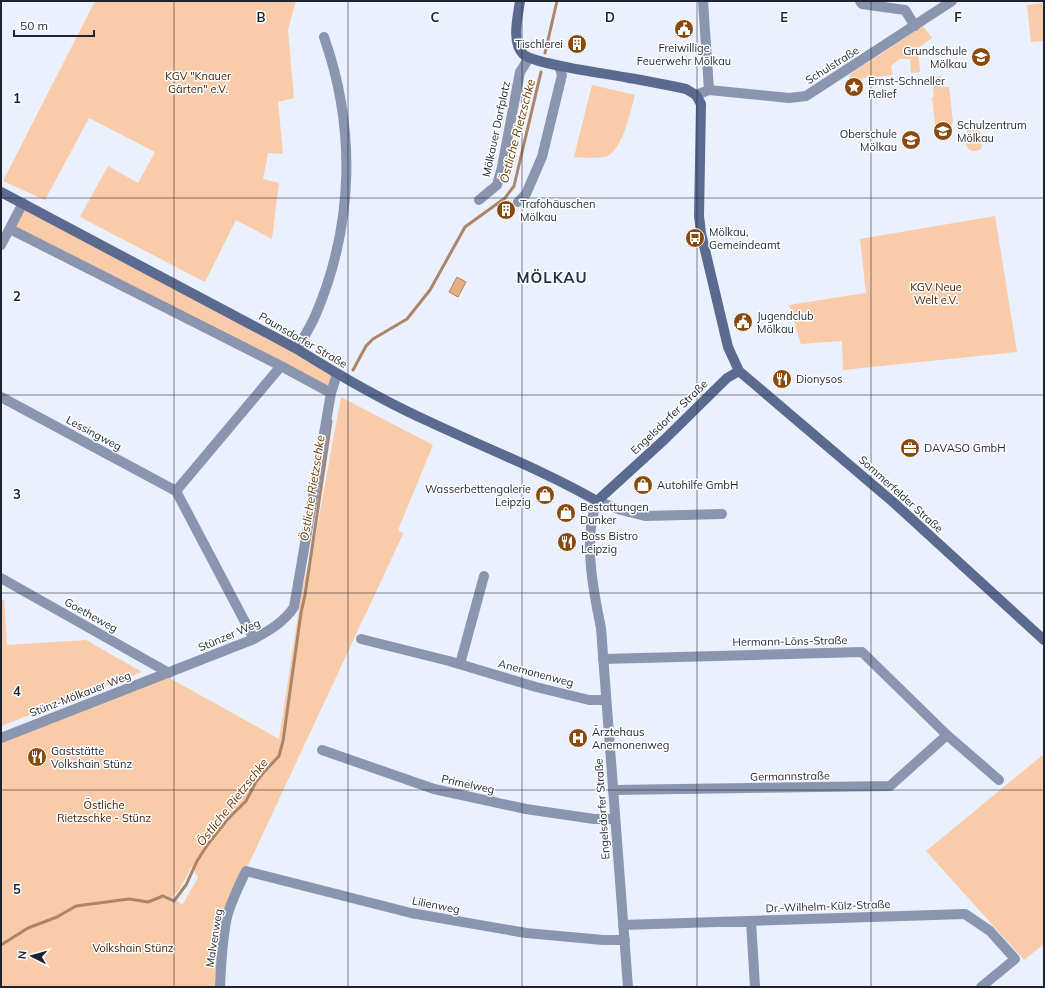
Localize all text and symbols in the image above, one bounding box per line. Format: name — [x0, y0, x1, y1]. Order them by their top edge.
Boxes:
text: B — [257, 9, 266, 25]
text: C — [431, 9, 440, 25]
text: D — [605, 9, 615, 25]
text: E — [780, 9, 788, 25]
text: F — [954, 9, 962, 25]
scale bar — [14, 12, 94, 38]
text: 50 m — [20, 18, 48, 33]
public building icon: Freiwillige Feuerwehr Mölkau — [673, 18, 695, 40]
building icon: Tischlerei — [566, 33, 588, 55]
place label: Tischlerei — [515, 37, 563, 51]
place label: Freiwillige Feuerwehr Mölkau — [637, 41, 731, 68]
street label: Schulstraße — [803, 43, 861, 87]
place label: Grundschule Mölkau — [903, 44, 967, 71]
school or university icon: Grundschule Mölkau — [970, 46, 992, 68]
park label: KGV "Knauer Gärten" e.V. — [165, 69, 231, 96]
place label: Ernst-Schneller Relief — [868, 74, 945, 101]
place icon: Ernst-Schneller Relief — [843, 76, 865, 98]
water label: Östliche Rietzschke — [496, 77, 538, 185]
street label: Mölkauer Dorfplatz — [479, 80, 513, 178]
text: 1 — [13, 90, 21, 106]
place label: Schulzentrum Mölkau — [957, 118, 1027, 145]
school or university icon: Schulzentrum Mölkau — [932, 120, 954, 142]
place label: Oberschule Mölkau — [840, 127, 897, 154]
school or university icon: Oberschule Mölkau — [900, 129, 922, 151]
place label: Trafohäuschen Mölkau — [520, 197, 595, 224]
building icon: Trafohäuschen Mölkau — [495, 199, 517, 221]
place label: Mölkau, Gemeindeamt — [709, 225, 781, 252]
bus stop icon: Mölkau, Gemeindeamt — [684, 227, 706, 249]
district label: MÖLKAU — [516, 268, 588, 287]
park label: KGV Neue Welt e.V. — [910, 280, 962, 307]
text: 2 — [13, 288, 21, 304]
street label: Paunsdorfer Straße — [256, 309, 350, 371]
place label: Jugendclub Mölkau — [757, 309, 814, 336]
public building icon: Jugendclub Mölkau — [732, 311, 754, 333]
restaurant icon: Dionysos — [771, 368, 793, 390]
place label: Dionysos — [796, 372, 842, 386]
street label: Engelsdorfer Straße — [628, 377, 710, 457]
street label: Lessingweg — [64, 413, 124, 453]
water label: Östliche Rietzschke — [296, 433, 328, 542]
office icon: DAVASO GmbH — [899, 437, 921, 459]
place label: DAVASO GmbH — [924, 441, 1006, 455]
street label: Sommerfelder Straße — [856, 452, 946, 536]
shop icon: Autohilfe GmbH — [632, 474, 654, 496]
place label: Autohilfe GmbH — [657, 478, 738, 492]
place label: Wasserbettengalerie Leipzig — [425, 482, 531, 509]
shop icon: Wasserbettengalerie Leipzig — [534, 484, 556, 506]
text: 3 — [13, 486, 21, 502]
place label: Bestattungen Dunker — [580, 500, 649, 527]
shop icon: Bestattungen Dunker — [555, 502, 577, 524]
place label: Boss Bistro Leipzig — [581, 529, 638, 556]
restaurant icon: Boss Bistro Leipzig — [556, 531, 578, 553]
street label: Goetheweg — [62, 595, 120, 635]
street label: Stünzer Weg — [196, 616, 262, 654]
street label: Hermann-Löns-Straße — [732, 633, 848, 649]
street label: Anemonenweg — [497, 656, 575, 690]
street label: Stünz-Mölkauer Weg — [27, 668, 133, 720]
text: 4 — [13, 683, 21, 699]
place label: Ärztehaus Anemonenweg — [592, 725, 669, 752]
hospital icon: Ärztehaus Anemonenweg — [567, 727, 589, 749]
place label: Gaststätte Volkshain Stünz — [51, 744, 132, 771]
restaurant icon: Gaststätte Volkshain Stünz — [26, 746, 48, 768]
water label: Östliche Rietzschke — [193, 755, 271, 849]
street label: Engelsdorfer Straße — [591, 758, 613, 860]
street label: Germannstraße — [750, 768, 830, 784]
street label: Primelweg — [440, 772, 496, 796]
park label: Östliche Rietzschke - Stünz — [57, 798, 151, 825]
text: 5 — [13, 881, 21, 897]
street label: Lilienweg — [411, 894, 461, 916]
street label: Dr.-Wilhelm-Külz-Straße — [765, 897, 891, 915]
street label: Malvenweg — [202, 908, 226, 968]
north arrow — [12, 936, 52, 976]
park label: Volkshain Stünz — [92, 941, 174, 955]
text: N — [15, 950, 29, 960]

